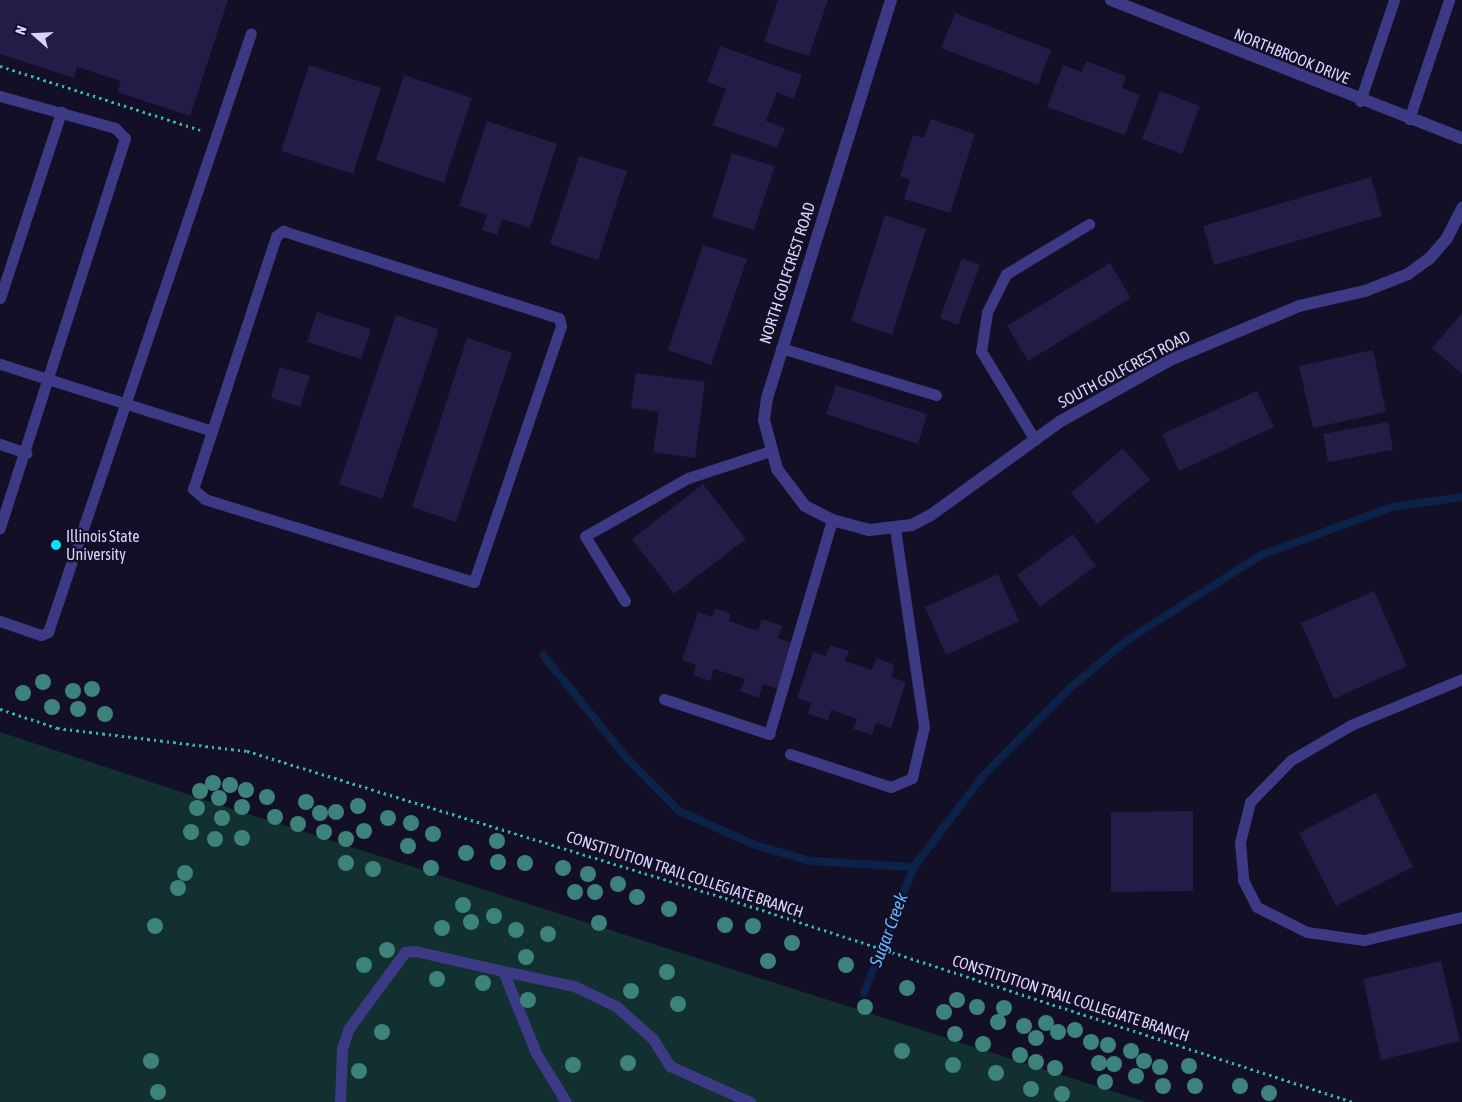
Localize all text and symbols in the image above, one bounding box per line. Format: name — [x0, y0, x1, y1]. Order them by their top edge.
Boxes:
north arrow — [10, 10, 60, 60]
text: N — [12, 24, 30, 37]
street label: NORTHBROOK DRIVE — [1231, 24, 1353, 88]
street label: NORTH GOLFCREST ROAD — [755, 200, 819, 346]
street label: SOUTH GOLFCREST ROAD — [1055, 326, 1193, 412]
place label: Illinois State University — [66, 526, 140, 564]
marker: Illinois State University — [50, 539, 62, 551]
street label: CONSTITUTION TRAIL COLLEGIATE BRANCH — [564, 827, 806, 921]
water label: Sugar Creek — [865, 890, 913, 970]
street label: CONSTITUTION TRAIL COLLEGIATE BRANCH — [950, 951, 1192, 1045]

